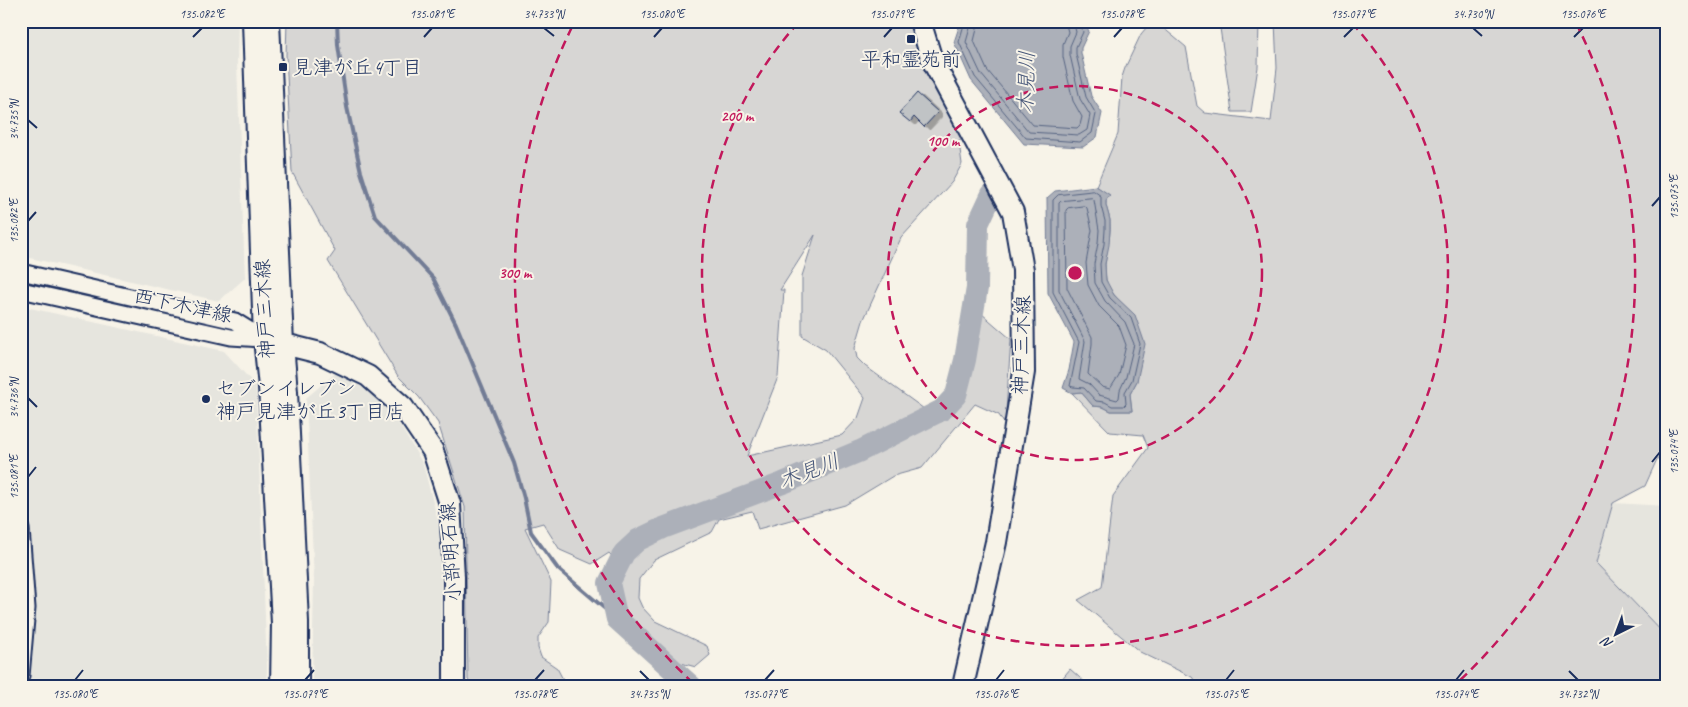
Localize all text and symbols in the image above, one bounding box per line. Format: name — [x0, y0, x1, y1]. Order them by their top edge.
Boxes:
text: 135.082°E — [180, 6, 226, 22]
text: 135.081°E — [410, 6, 456, 22]
text: 34.733°N — [524, 6, 566, 22]
text: 135.080°E — [640, 6, 686, 22]
text: 135.079°E — [870, 6, 916, 22]
text: 135.078°E — [1100, 6, 1146, 22]
text: 135.077°E — [1331, 6, 1377, 22]
text: 34.730°N — [1453, 6, 1495, 22]
text: 135.076°E — [1561, 6, 1607, 22]
marker: 平和霊苑前 — [905, 33, 917, 45]
place label: 平和霊苑前 — [861, 47, 961, 72]
water label: 木見川 — [1012, 50, 1040, 114]
place label: 見津が丘4丁目 — [293, 55, 422, 80]
marker: 見津が丘4丁目 — [277, 61, 289, 73]
text: 34.735°N — [6, 98, 22, 140]
text: 200 m — [721, 107, 755, 126]
text: 100 m — [927, 132, 961, 151]
text: 135.075°E — [1666, 173, 1682, 219]
text: 135.082°E — [6, 197, 22, 243]
street label: 神戸三木線 — [249, 258, 280, 360]
text: 300 m — [499, 264, 533, 283]
centre of rings — [1066, 264, 1084, 282]
street label: 西下木津線 — [131, 283, 234, 328]
street label: 神戸三木線 — [1007, 295, 1036, 395]
text: 34.736°N — [6, 376, 22, 418]
place label: セブンイレブン 神戸見津が丘3丁目店 — [216, 376, 405, 424]
marker: セブンイレブン 神戸見津が丘3丁目店 — [200, 393, 212, 405]
text: 135.074°E — [1666, 428, 1682, 474]
water label: 木見川 — [775, 448, 843, 494]
text: 135.081°E — [6, 453, 22, 499]
street label: 小部明石線 — [435, 501, 466, 603]
north arrow — [1590, 610, 1640, 660]
text: N — [1597, 633, 1617, 653]
text: 135.080°E — [53, 686, 99, 702]
text: 135.079°E — [283, 686, 329, 702]
text: 135.078°E — [513, 686, 559, 702]
text: 34.735°N — [629, 686, 671, 702]
text: 135.077°E — [743, 686, 789, 702]
text: 135.076°E — [974, 686, 1020, 702]
text: 135.075°E — [1204, 686, 1250, 702]
text: 135.074°E — [1434, 686, 1480, 702]
text: 34.732°N — [1558, 686, 1600, 702]

